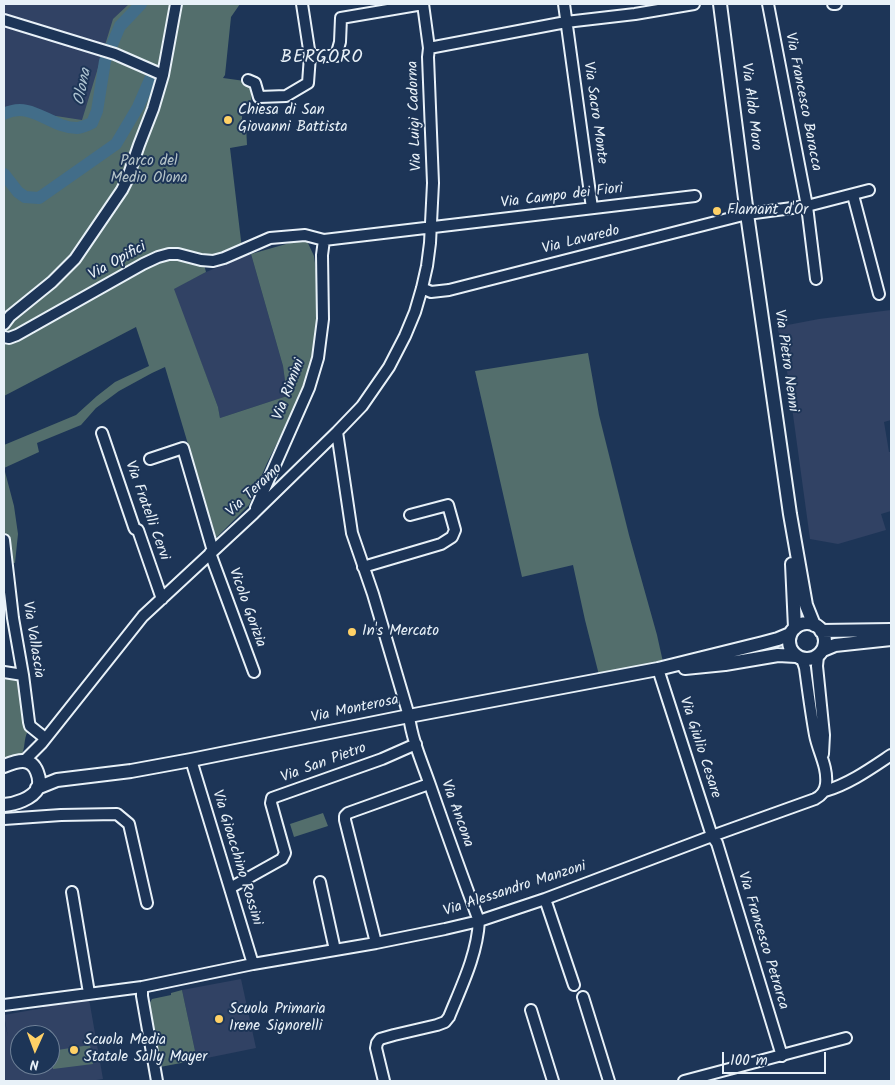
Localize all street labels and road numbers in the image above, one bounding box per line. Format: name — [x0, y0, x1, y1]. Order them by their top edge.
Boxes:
street label: Via Francesco Baracca — [780, 31, 824, 173]
street label: Via Luigi Cadorna — [405, 60, 427, 172]
street label: Via Sacro Monte — [578, 61, 610, 165]
street label: Via Aldo Moro — [736, 62, 764, 152]
street label: Via Campo dei Fiori — [500, 181, 624, 213]
street label: Via Lavaredo — [540, 223, 622, 259]
street label: Via Opifici — [86, 239, 150, 285]
street label: Via Pietro Nenni — [769, 309, 801, 413]
street label: Via Rimini — [270, 357, 310, 423]
street label: Via Fratelli Cervi — [120, 459, 172, 563]
street label: Via Teramo — [223, 461, 287, 521]
street label: Vicolo Gorizia — [223, 566, 269, 650]
street label: Via Vallascia — [17, 600, 47, 680]
street label: Via Monterosa — [310, 692, 400, 728]
street label: Via Giulio Cesare — [674, 695, 724, 801]
street label: Via San Pietro — [279, 740, 369, 788]
street label: Via Ancona — [436, 778, 476, 850]
street label: Via Gioacchino Rossini — [207, 788, 265, 928]
street label: Via Alessandro Manzoni — [441, 858, 589, 922]
street label: Via Francesco Petrarca — [732, 870, 792, 1012]

